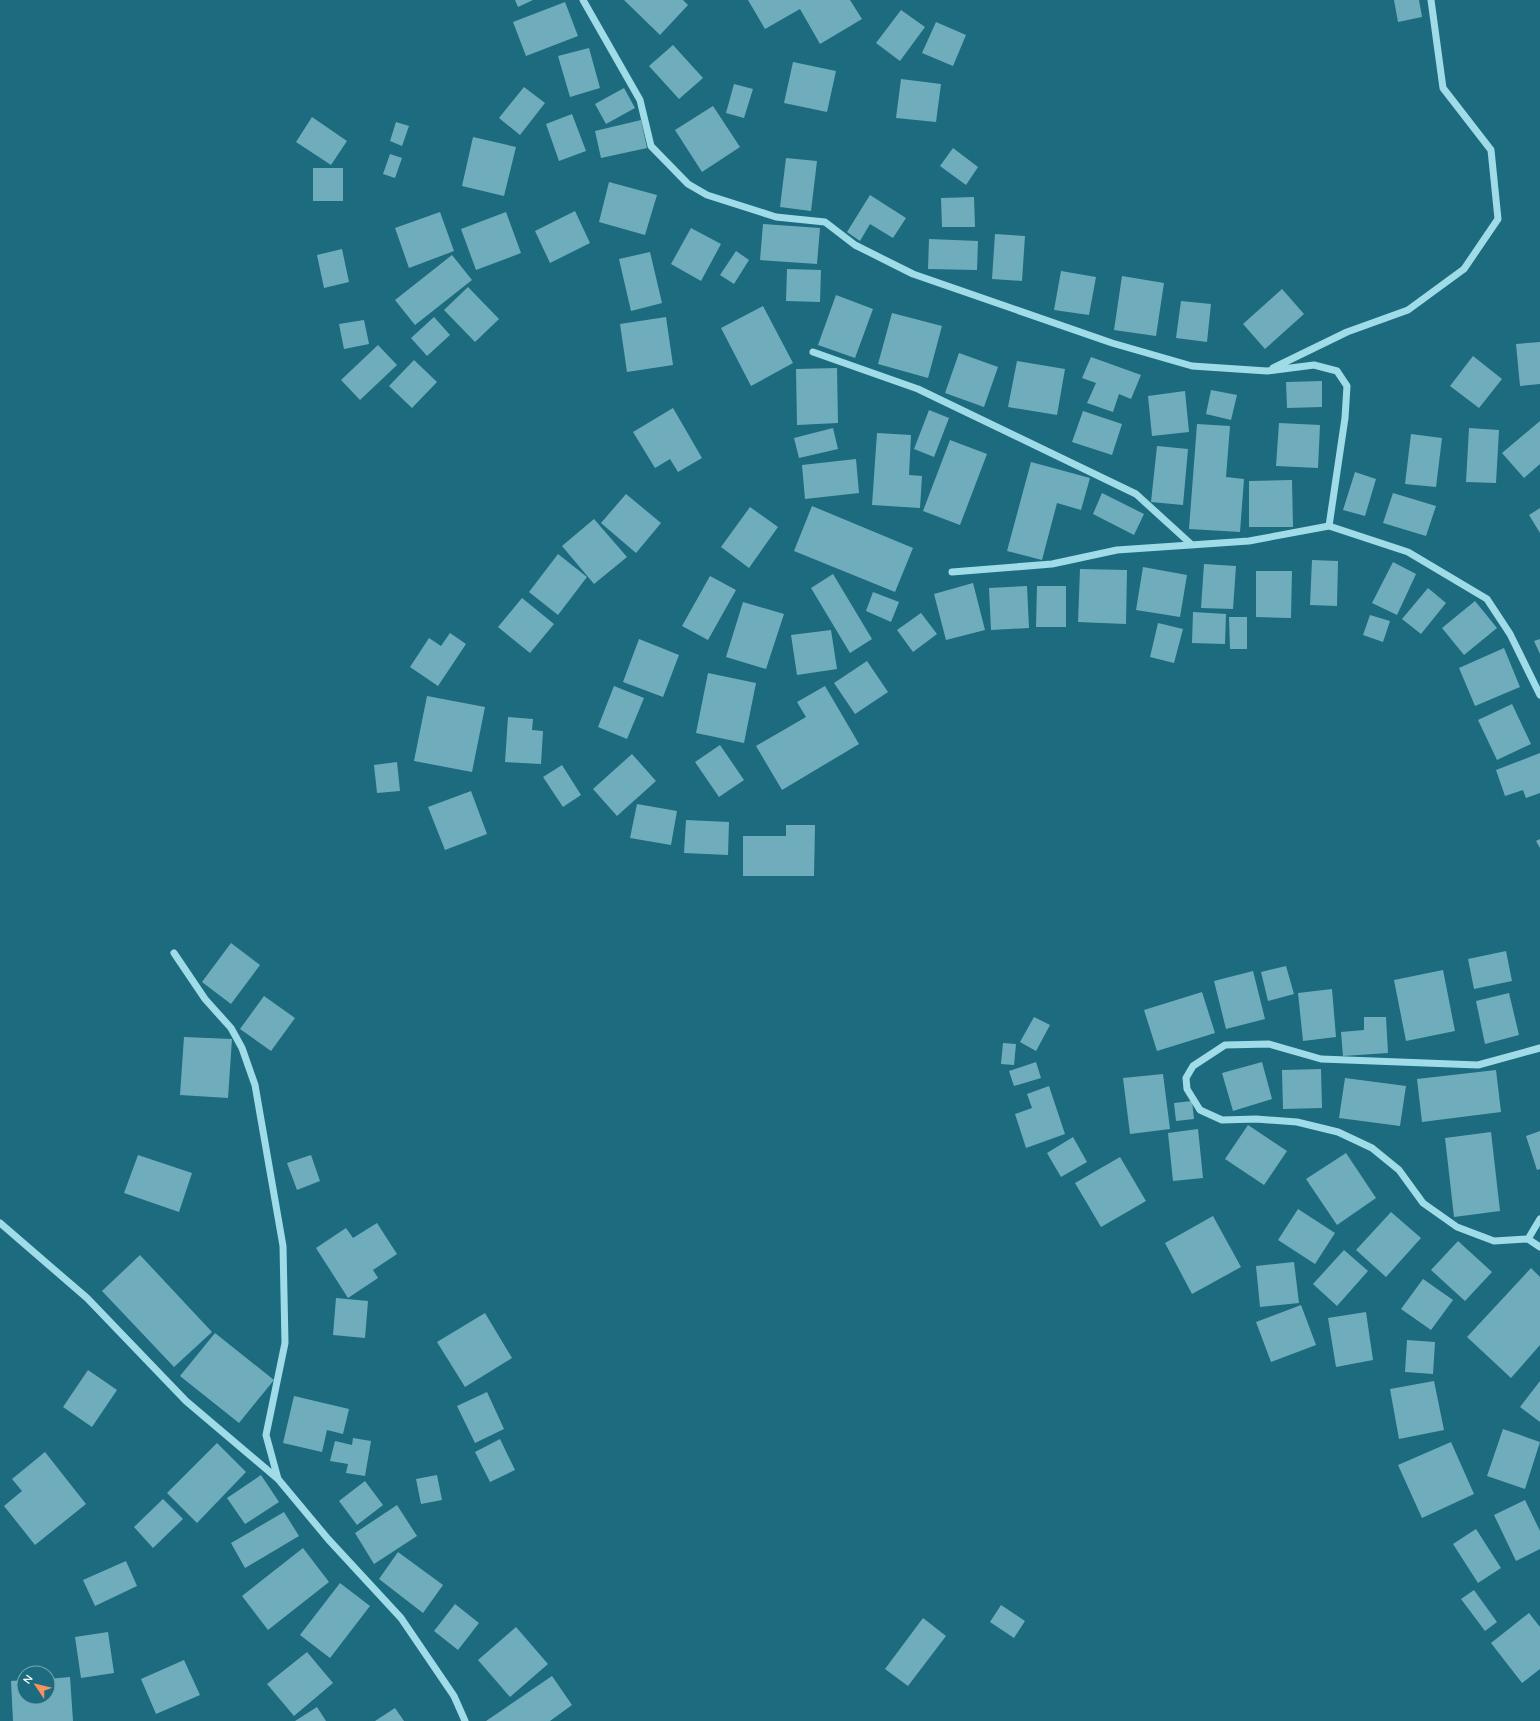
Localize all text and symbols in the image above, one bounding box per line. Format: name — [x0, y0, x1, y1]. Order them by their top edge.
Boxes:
north arrow — [16, 1665, 56, 1705]
text: N — [20, 1672, 36, 1687]

